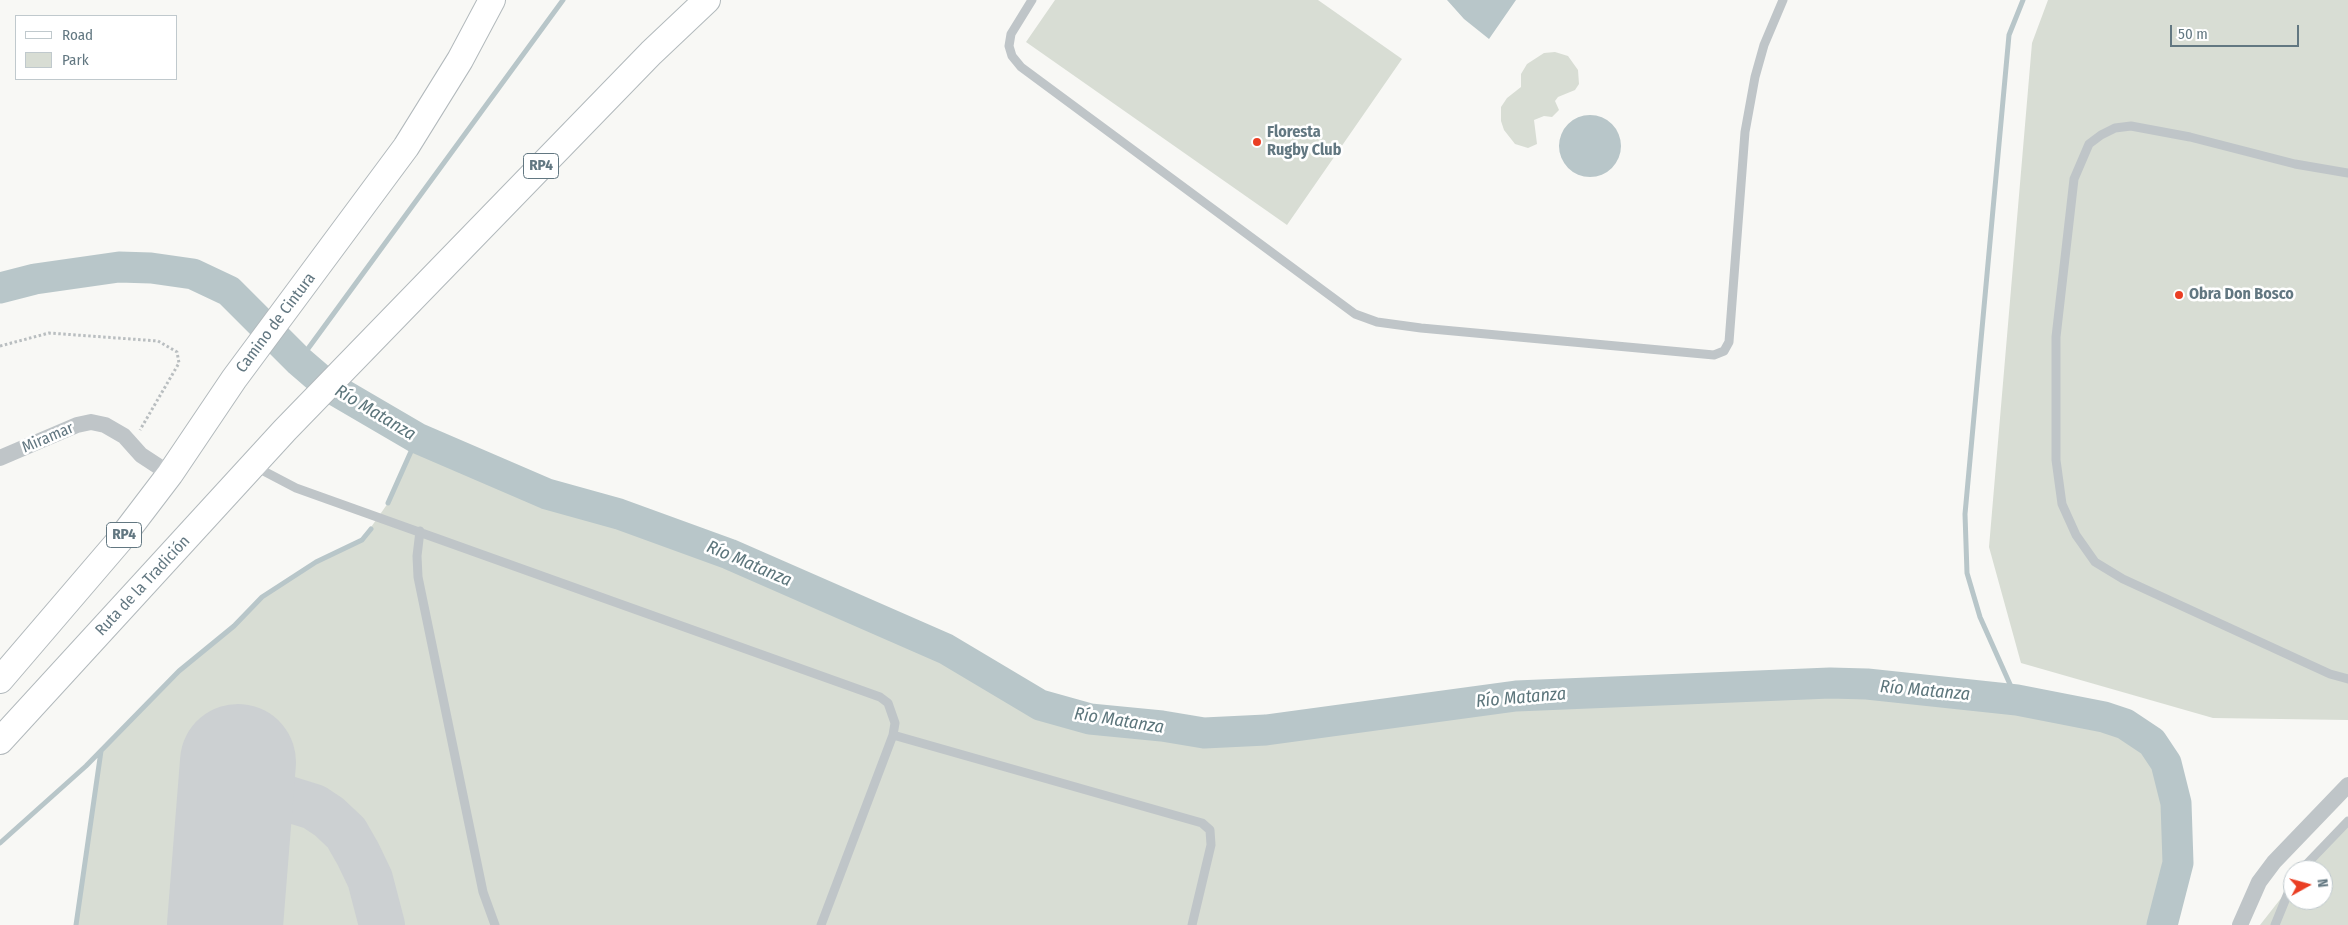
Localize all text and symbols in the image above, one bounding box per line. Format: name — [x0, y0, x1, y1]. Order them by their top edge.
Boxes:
legend — [15, 15, 178, 80]
scale bar — [2173, 15, 2302, 47]
text: 50 m — [2178, 25, 2208, 43]
text: Road — [62, 26, 93, 44]
text: Park — [62, 51, 89, 69]
place label: Floresta Rugby Club — [1267, 123, 1341, 161]
marker: Floresta Rugby Club — [1251, 136, 1263, 148]
road number: RP4 — [524, 154, 558, 178]
street label: Camino de Cintura — [232, 269, 320, 377]
place label: Obra Don Bosco — [2189, 285, 2294, 305]
marker: Obra Don Bosco — [2173, 289, 2185, 301]
water label: Río Matanza — [331, 380, 419, 446]
street label: Miramar — [19, 419, 77, 457]
road number: RP4 — [106, 522, 142, 548]
street label: Ruta de la Tradición — [92, 532, 194, 640]
water label: Río Matanza — [703, 536, 795, 592]
water label: Río Matanza — [1879, 676, 1971, 706]
water label: Río Matanza — [1475, 683, 1567, 713]
water label: Río Matanza — [1073, 703, 1165, 739]
north arrow — [2283, 860, 2333, 910]
text: N — [2313, 878, 2331, 888]

